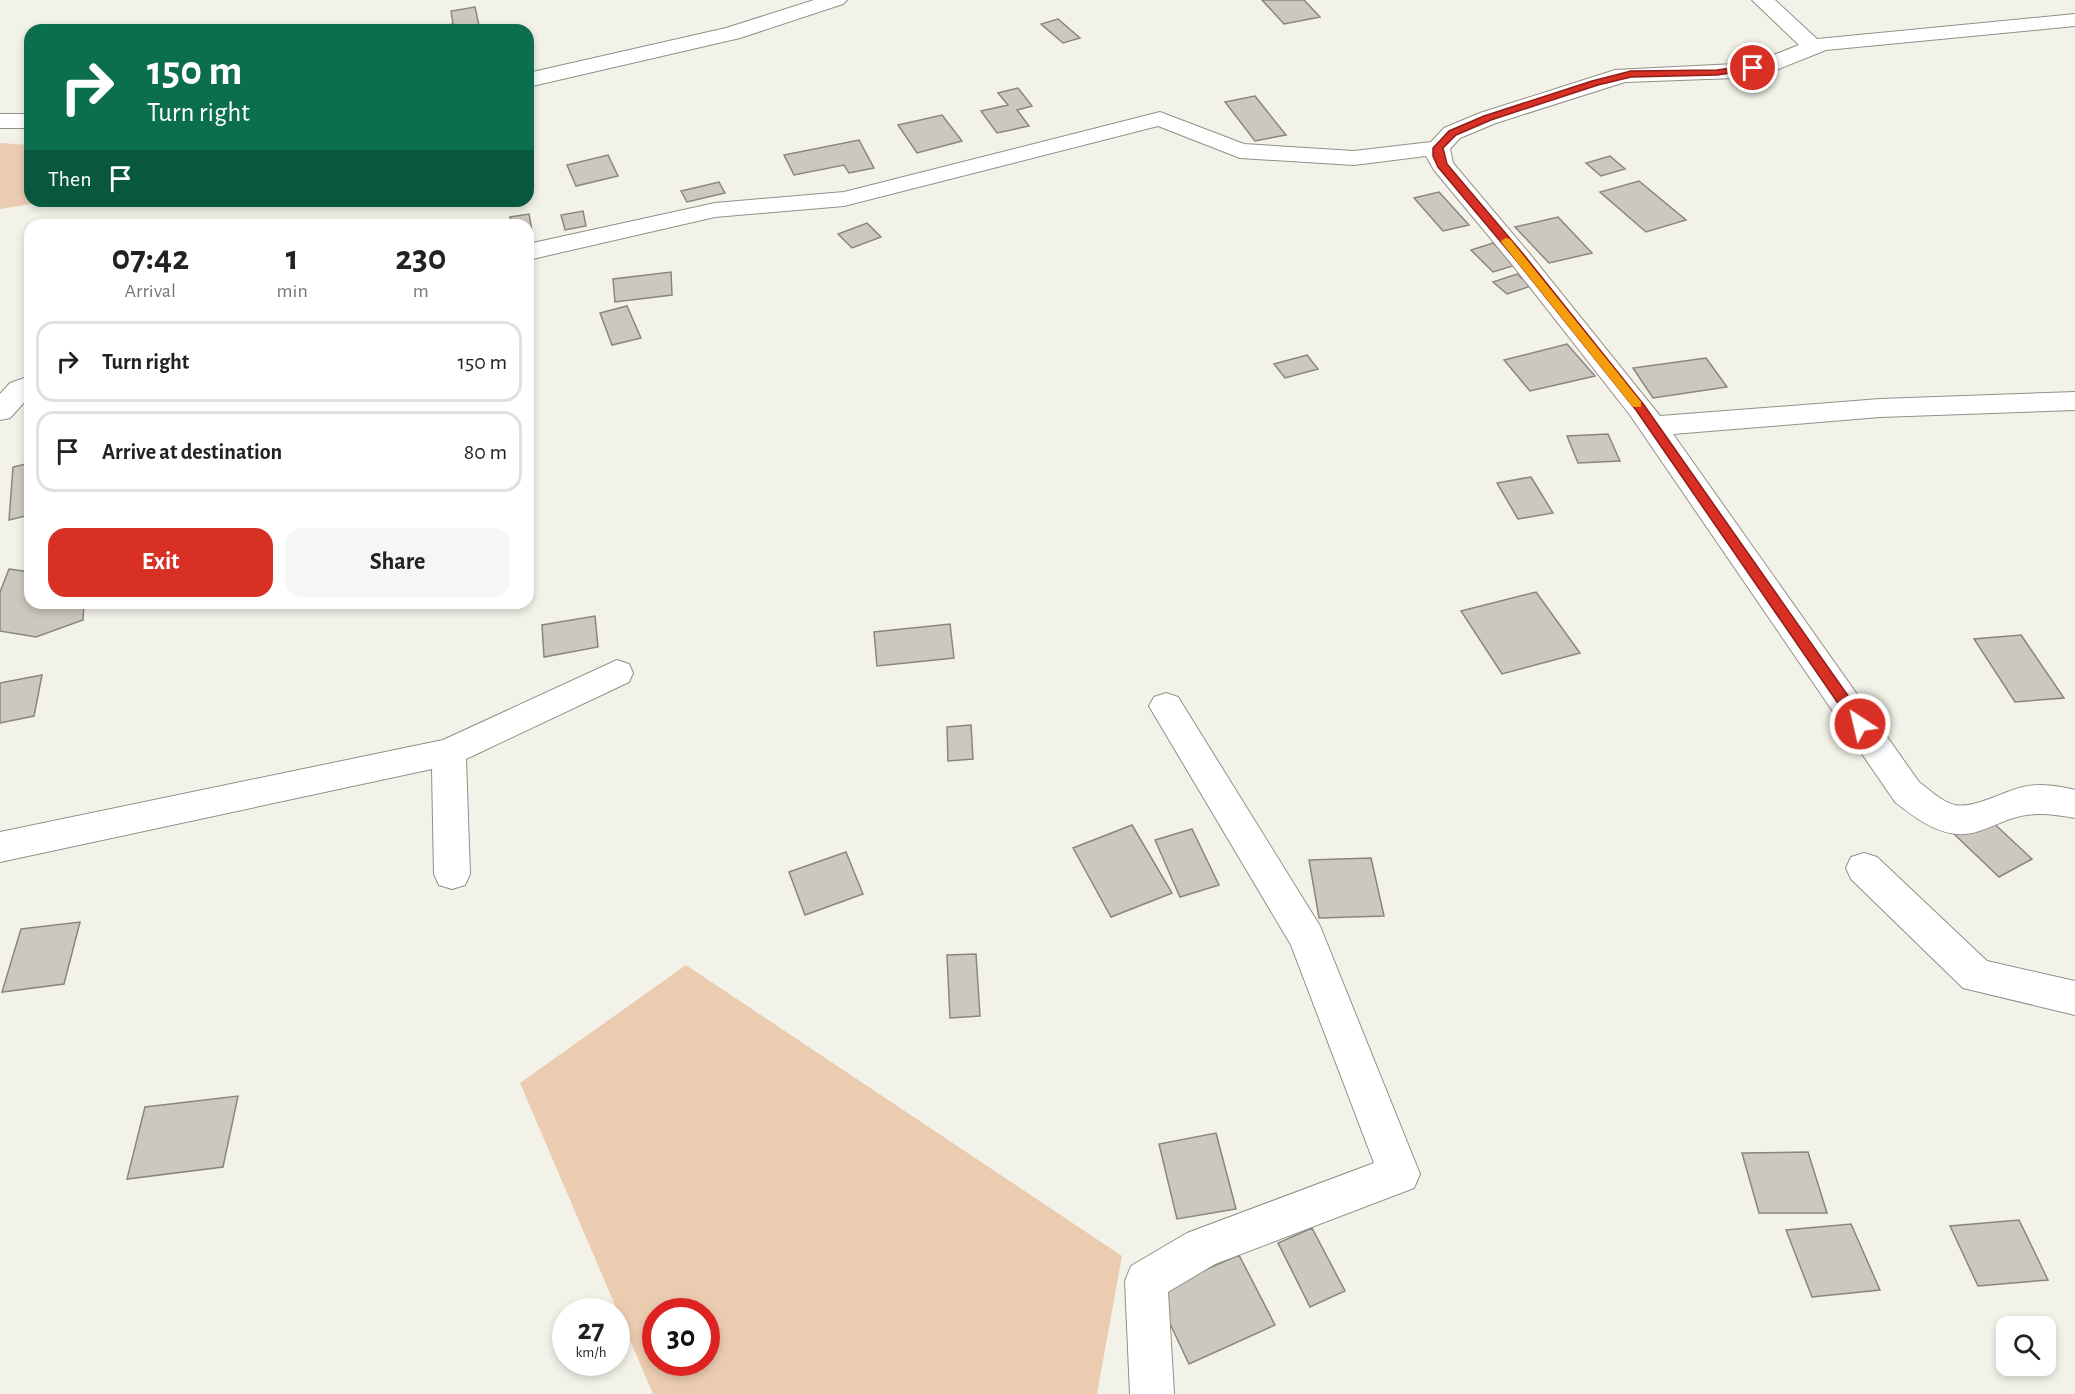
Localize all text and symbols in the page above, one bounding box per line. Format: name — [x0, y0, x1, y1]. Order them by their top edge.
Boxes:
pin — [1727, 42, 1778, 93]
icon: right — [48, 48, 126, 126]
text: 150 m — [147, 50, 242, 92]
icon: arrive — [1736, 51, 1769, 84]
text: Turn right — [147, 99, 250, 126]
icon: arrive — [104, 162, 137, 195]
text: Then — [48, 168, 92, 190]
text: 07:42 — [111, 240, 189, 276]
text: 1 — [286, 240, 299, 276]
text: 230 — [395, 240, 446, 276]
text: Arrival — [125, 281, 176, 301]
text: min — [277, 281, 308, 301]
text: m — [413, 281, 429, 301]
icon: right — [51, 345, 84, 378]
text: Turn right — [102, 351, 189, 373]
text: 150 m — [457, 351, 507, 373]
icon: arrive — [51, 435, 84, 468]
text: Arrive at destination — [102, 441, 282, 463]
text: 80 m — [464, 441, 507, 463]
button: Exit — [48, 528, 273, 597]
button: Share — [285, 528, 510, 597]
position arrow — [1828, 692, 1892, 756]
speed limit sign: 30 — [642, 1298, 720, 1376]
text: 27 — [577, 1315, 605, 1345]
map controls — [1996, 1316, 2056, 1376]
button: search — [1996, 1316, 2056, 1376]
text: km/h — [576, 1345, 606, 1360]

